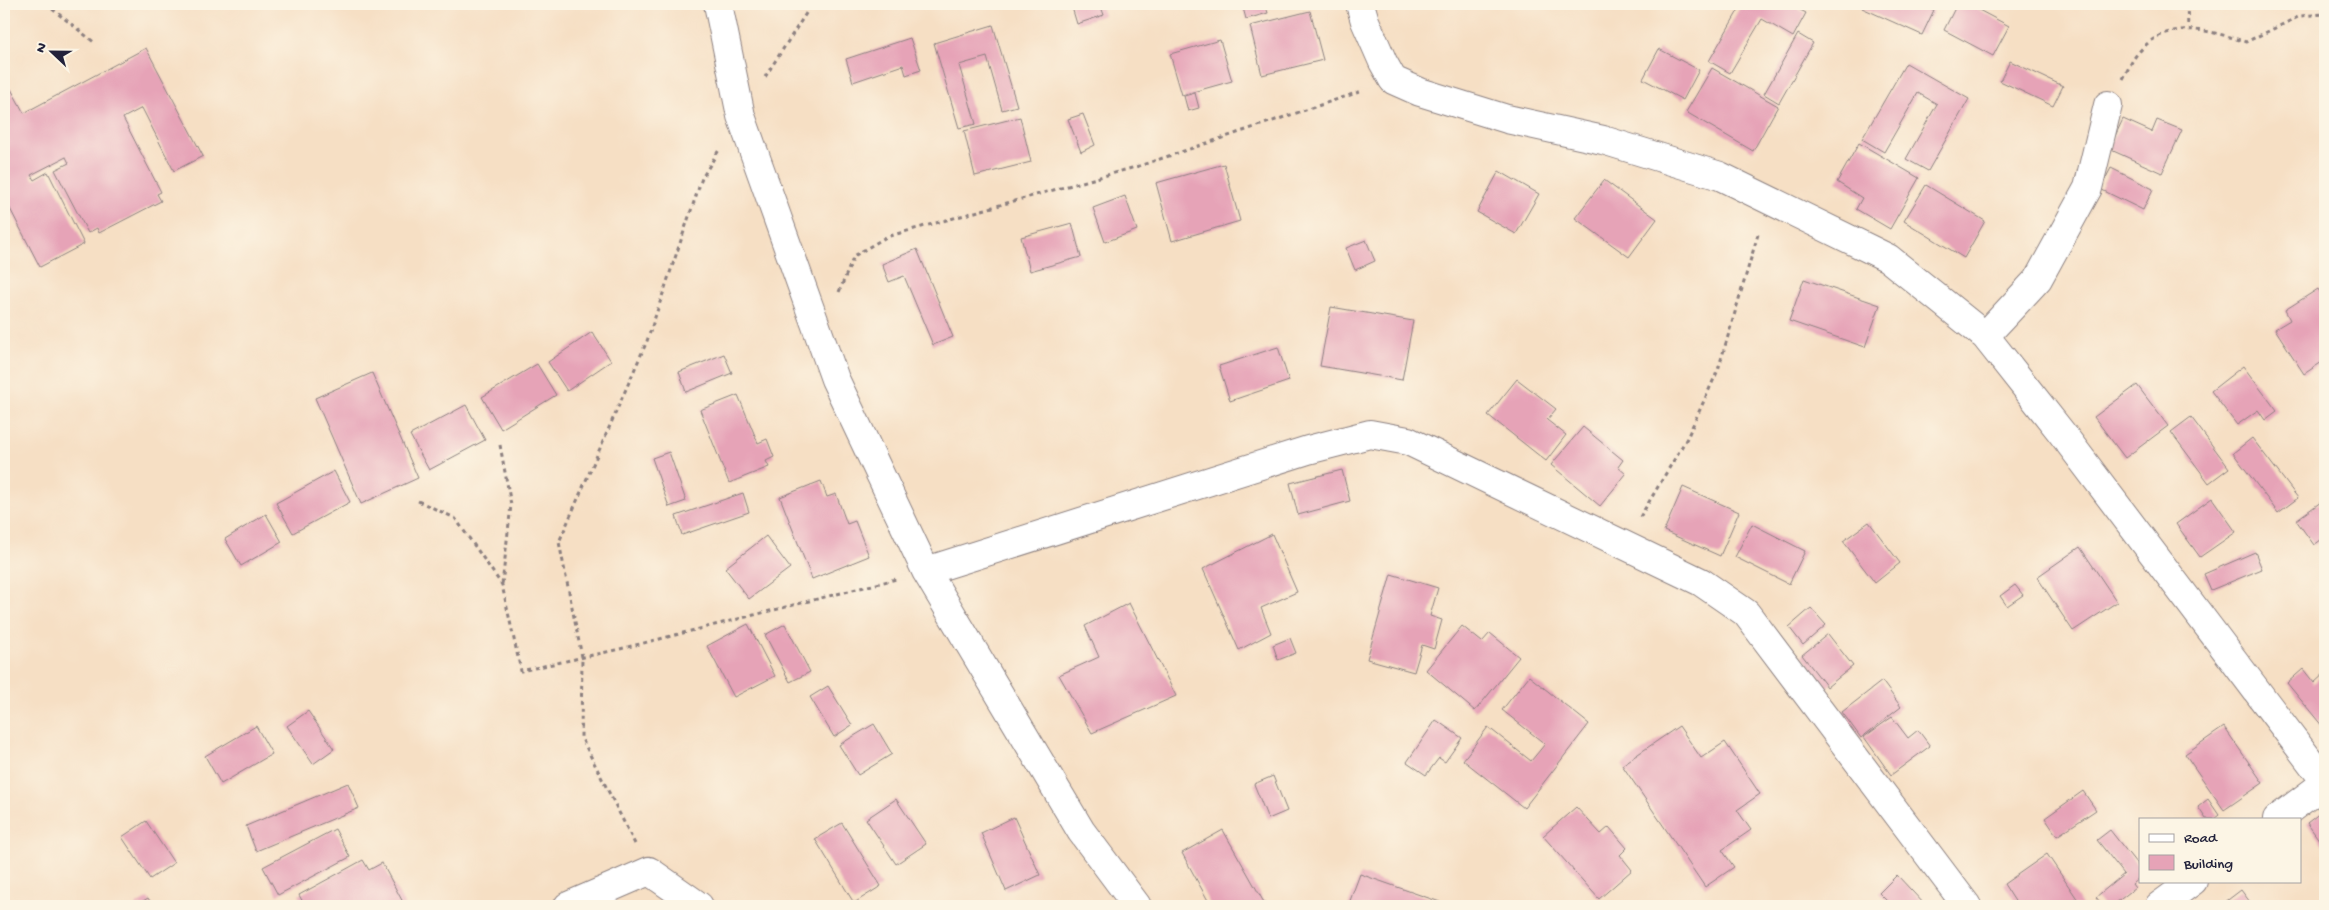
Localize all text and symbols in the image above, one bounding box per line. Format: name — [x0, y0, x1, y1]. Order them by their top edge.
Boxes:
north arrow — [28, 28, 78, 78]
text: N — [33, 41, 52, 55]
legend — [2139, 818, 2302, 882]
text: Road — [2184, 830, 2218, 848]
text: Building — [2183, 856, 2233, 874]

